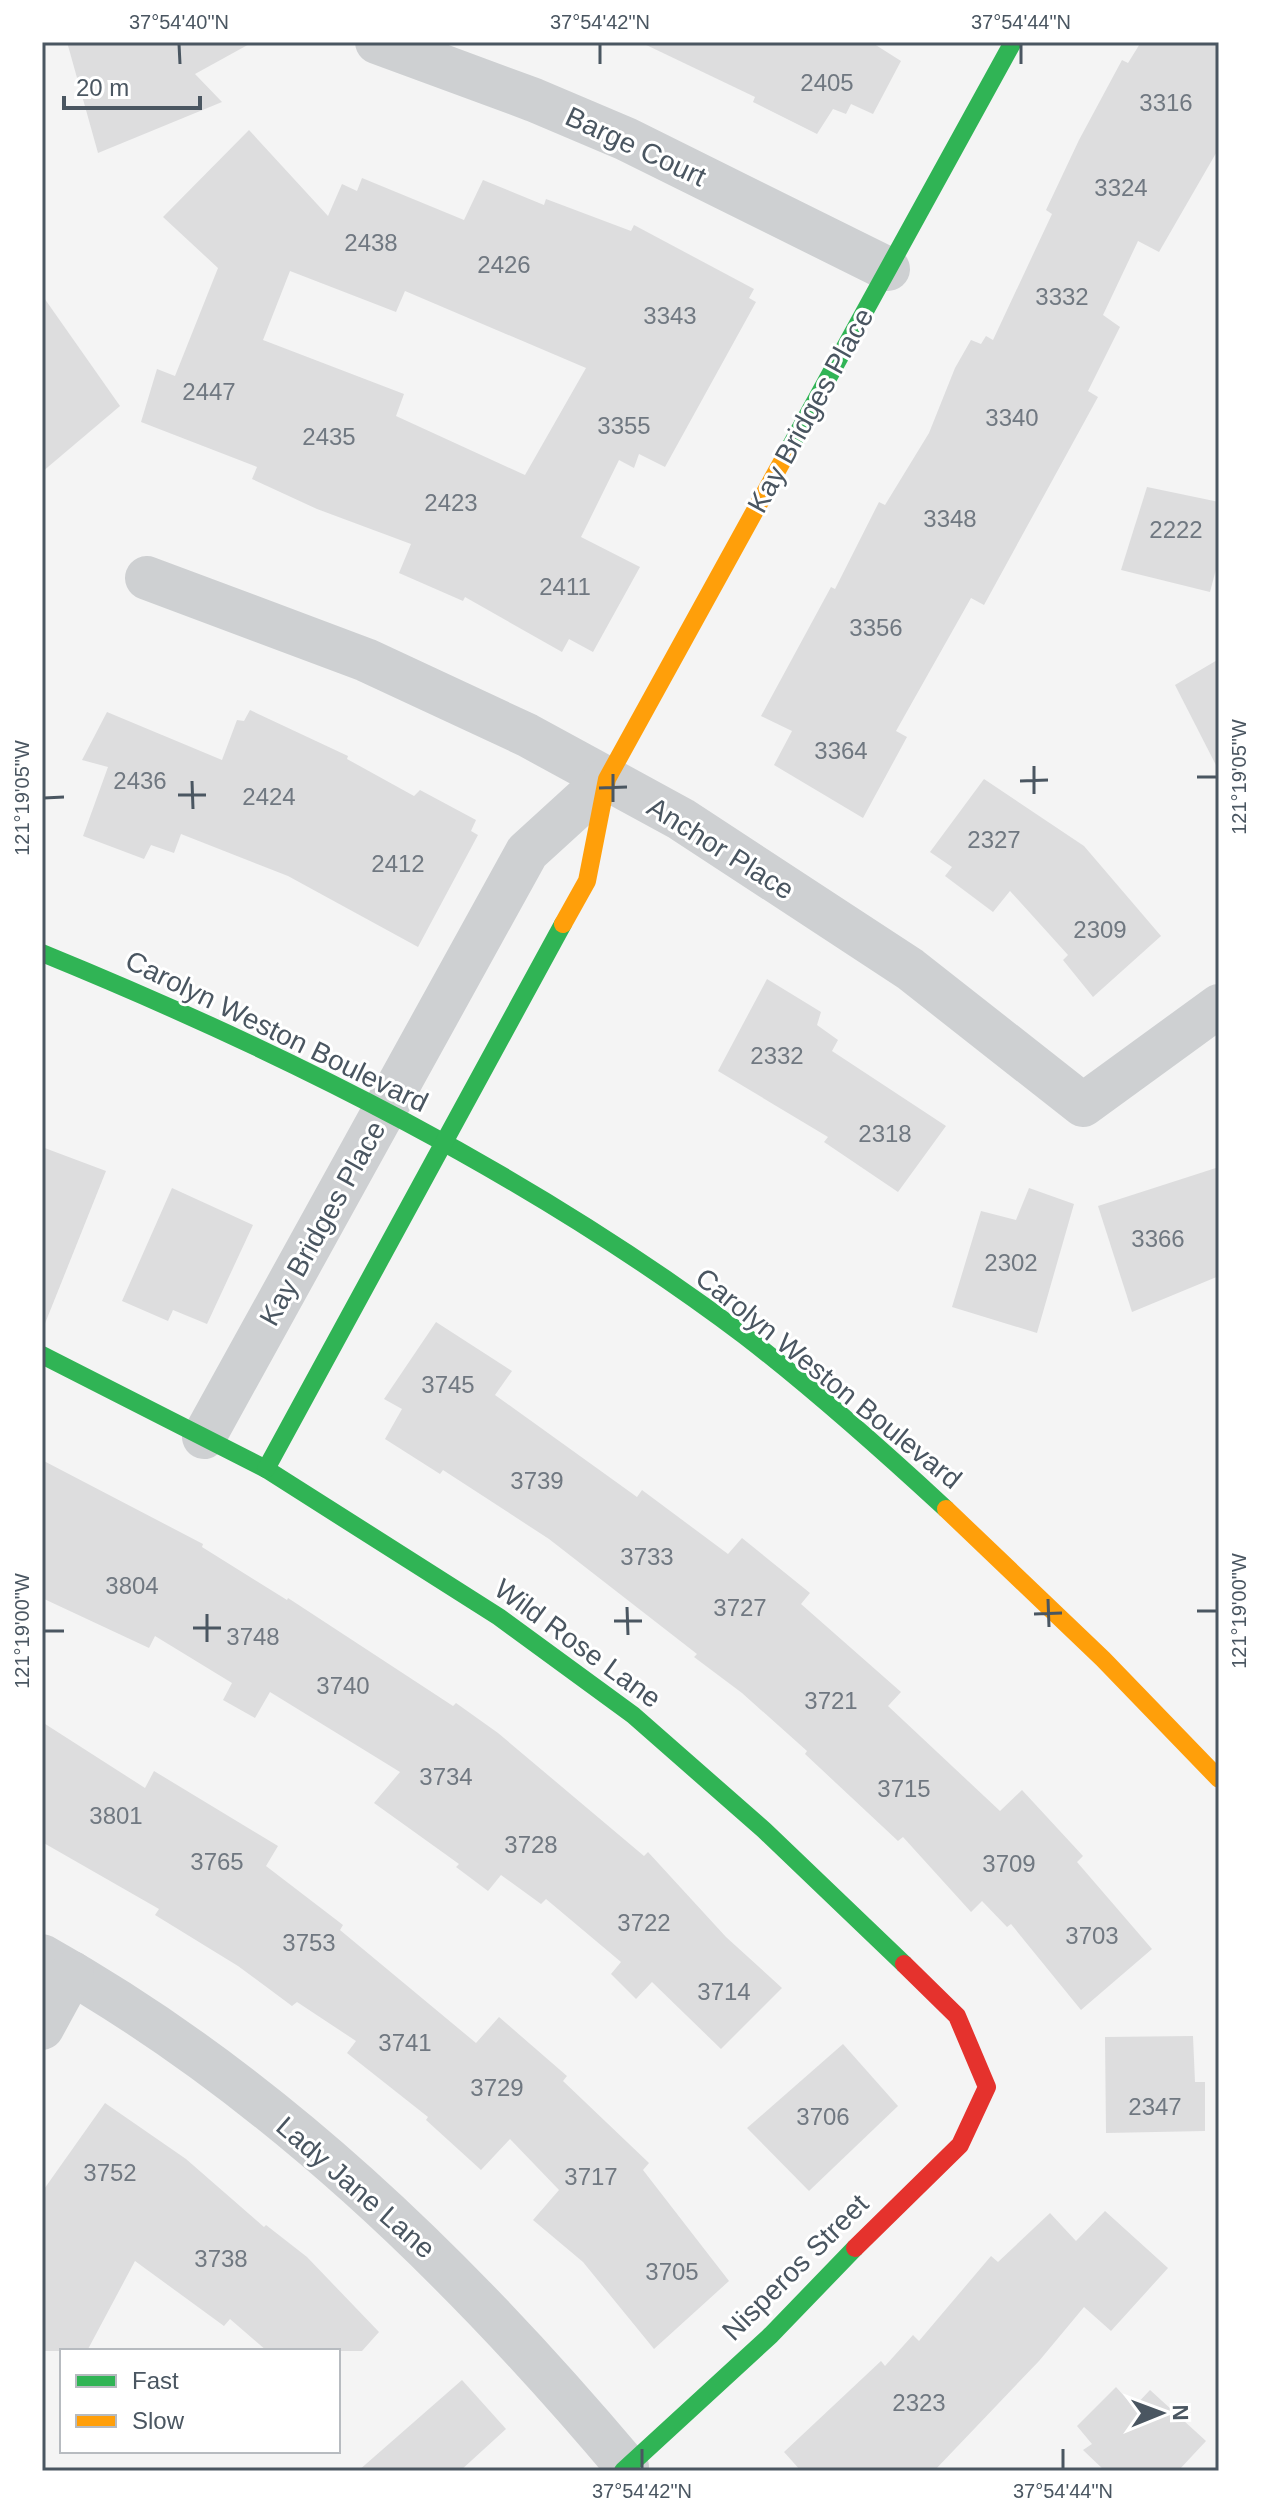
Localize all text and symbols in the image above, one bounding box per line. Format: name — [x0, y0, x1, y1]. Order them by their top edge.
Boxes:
text: 37°54'40"N — [129, 11, 229, 33]
text: 37°54'42"N — [550, 11, 650, 33]
text: 37°54'44"N — [971, 11, 1071, 33]
scale bar — [64, 60, 200, 110]
house number: 2405 — [800, 69, 854, 96]
text: 20 m — [76, 74, 129, 101]
house number: 3316 — [1139, 89, 1193, 116]
street label: Barge Court — [561, 101, 711, 192]
house number: 3324 — [1094, 174, 1148, 201]
house number: 2438 — [344, 229, 398, 256]
house number: 2426 — [477, 251, 531, 278]
house number: 3332 — [1035, 283, 1089, 310]
house number: 3343 — [643, 302, 697, 329]
street label: Kay Bridges Place — [741, 303, 879, 518]
house number: 2447 — [182, 378, 236, 405]
house number: 3340 — [985, 404, 1039, 431]
house number: 3355 — [597, 412, 651, 439]
house number: 2435 — [302, 423, 356, 450]
house number: 2423 — [424, 489, 478, 516]
house number: 3348 — [923, 505, 977, 532]
house number: 2222 — [1149, 516, 1203, 543]
house number: 2411 — [539, 573, 591, 600]
house number: 3356 — [849, 614, 903, 641]
text: 121°19'05"W — [1228, 719, 1250, 835]
house number: 3364 — [814, 737, 868, 764]
text: 121°19'05"W — [11, 740, 33, 856]
house number: 2436 — [113, 767, 167, 794]
house number: 2424 — [242, 783, 296, 810]
street label: Anchor Place — [642, 791, 800, 906]
house number: 2327 — [967, 826, 1021, 853]
house number: 2412 — [371, 850, 425, 877]
house number: 2309 — [1073, 916, 1127, 943]
street label: Carolyn Weston Boulevard — [121, 945, 433, 1118]
house number: 2332 — [750, 1042, 804, 1069]
street label: Kay Bridges Place — [253, 1116, 391, 1331]
house number: 2318 — [858, 1120, 912, 1147]
house number: 3366 — [1131, 1225, 1185, 1252]
house number: 2302 — [984, 1249, 1038, 1276]
street label: Carolyn Weston Boulevard — [690, 1262, 968, 1495]
house number: 3745 — [421, 1371, 475, 1398]
house number: 3739 — [510, 1467, 564, 1494]
house number: 3733 — [620, 1543, 674, 1570]
text: 121°19'00"W — [1228, 1553, 1250, 1669]
house number: 3804 — [105, 1572, 159, 1599]
text: 121°19'00"W — [11, 1573, 33, 1689]
street label: Wild Rose Lane — [489, 1573, 667, 1714]
house number: 3727 — [713, 1594, 767, 1621]
house number: 3748 — [226, 1623, 280, 1650]
house number: 3740 — [316, 1672, 370, 1699]
house number: 3721 — [804, 1687, 858, 1714]
house number: 3734 — [419, 1763, 473, 1790]
house number: 3715 — [877, 1775, 931, 1802]
house number: 3801 — [89, 1802, 143, 1829]
house number: 3728 — [504, 1831, 558, 1858]
house number: 3765 — [190, 1848, 244, 1875]
house number: 3709 — [982, 1850, 1036, 1877]
house number: 3722 — [617, 1909, 671, 1936]
house number: 3703 — [1065, 1922, 1119, 1949]
house number: 3753 — [282, 1929, 336, 1956]
house number: 3714 — [697, 1978, 751, 2005]
house number: 3741 — [378, 2029, 432, 2056]
house number: 3729 — [470, 2074, 524, 2101]
house number: 2347 — [1128, 2093, 1182, 2120]
house number: 3706 — [796, 2103, 850, 2130]
street label: Lady Jane Lane — [270, 2110, 441, 2264]
house number: 3752 — [83, 2159, 137, 2186]
house number: 3717 — [564, 2163, 618, 2190]
street label: Nisperos Street — [716, 2188, 875, 2347]
house number: 3738 — [194, 2245, 248, 2272]
house number: 3705 — [645, 2258, 699, 2285]
legend — [60, 2349, 340, 2453]
text: Fast — [132, 2367, 179, 2394]
north arrow — [1121, 2373, 1201, 2453]
house number: 2323 — [892, 2389, 946, 2416]
text: N — [1168, 2404, 1193, 2421]
text: Slow — [132, 2407, 185, 2434]
text: 37°54'42"N — [592, 2480, 692, 2502]
text: 37°54'44"N — [1013, 2480, 1113, 2502]

